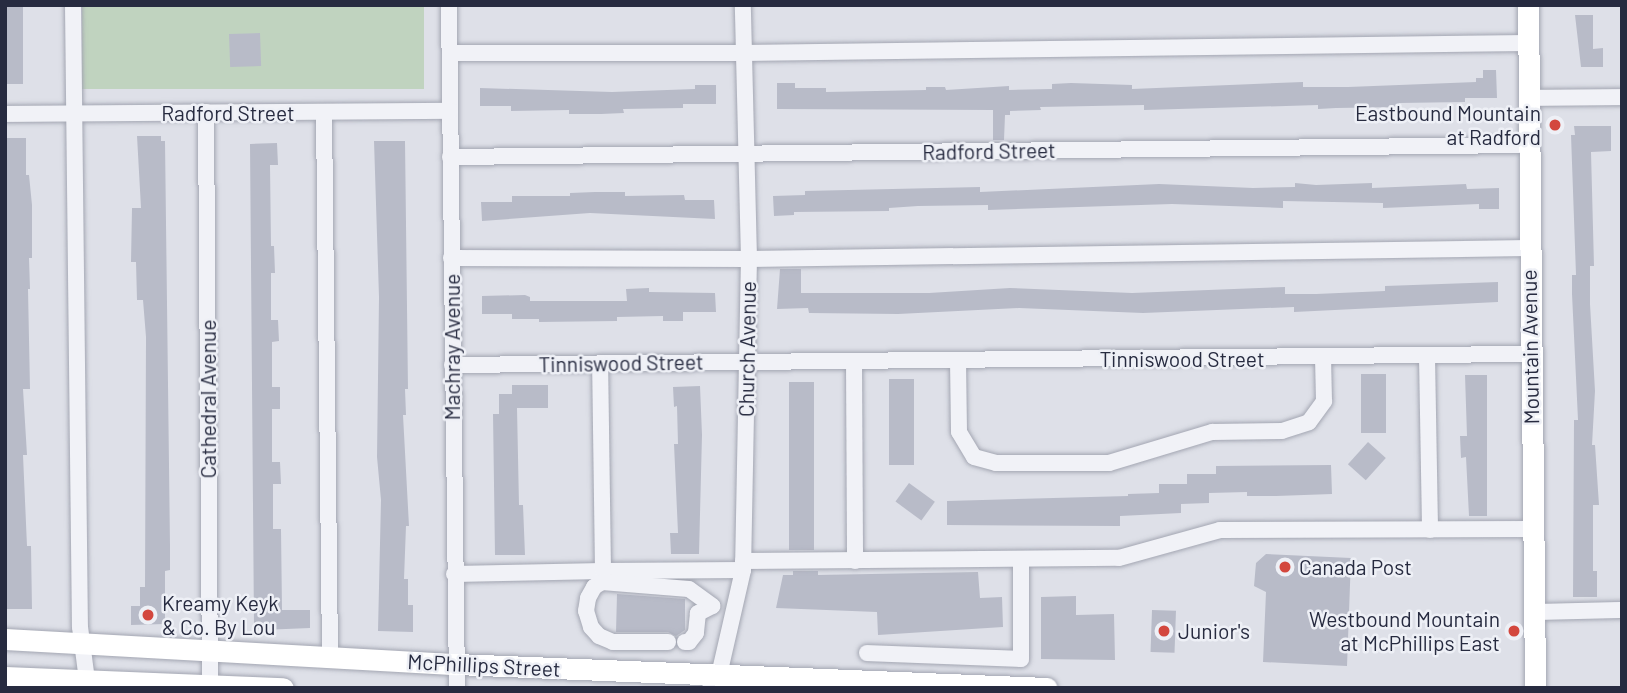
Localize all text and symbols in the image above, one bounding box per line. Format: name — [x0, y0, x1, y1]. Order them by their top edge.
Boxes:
street label: Radford Street — [161, 100, 295, 126]
place label: Eastbound Mountain at Radford — [1355, 100, 1541, 150]
marker: Eastbound Mountain at Radford — [1547, 117, 1563, 133]
street label: Radford Street — [922, 137, 1056, 165]
street label: Mountain Avenue — [1516, 269, 1544, 425]
street label: Machray Avenue — [439, 274, 465, 420]
street label: Church Avenue — [733, 281, 761, 417]
street label: Cathedral Avenue — [195, 320, 221, 478]
street label: Tinniswood Street — [1099, 346, 1265, 372]
street label: Tinniswood Street — [538, 349, 704, 377]
place label: Canada Post — [1299, 554, 1412, 580]
marker: Canada Post — [1277, 559, 1293, 575]
place label: Kreamy Keyk & Co. By Lou — [162, 590, 279, 640]
place label: Westbound Mountain at McPhillips East — [1309, 606, 1500, 656]
marker: Kreamy Keyk & Co. By Lou — [140, 607, 156, 623]
place label: Junior's — [1178, 618, 1250, 644]
marker: Junior's — [1156, 623, 1172, 639]
marker: Westbound Mountain at McPhillips East — [1506, 623, 1522, 639]
street label: McPhillips Street — [407, 648, 561, 682]

